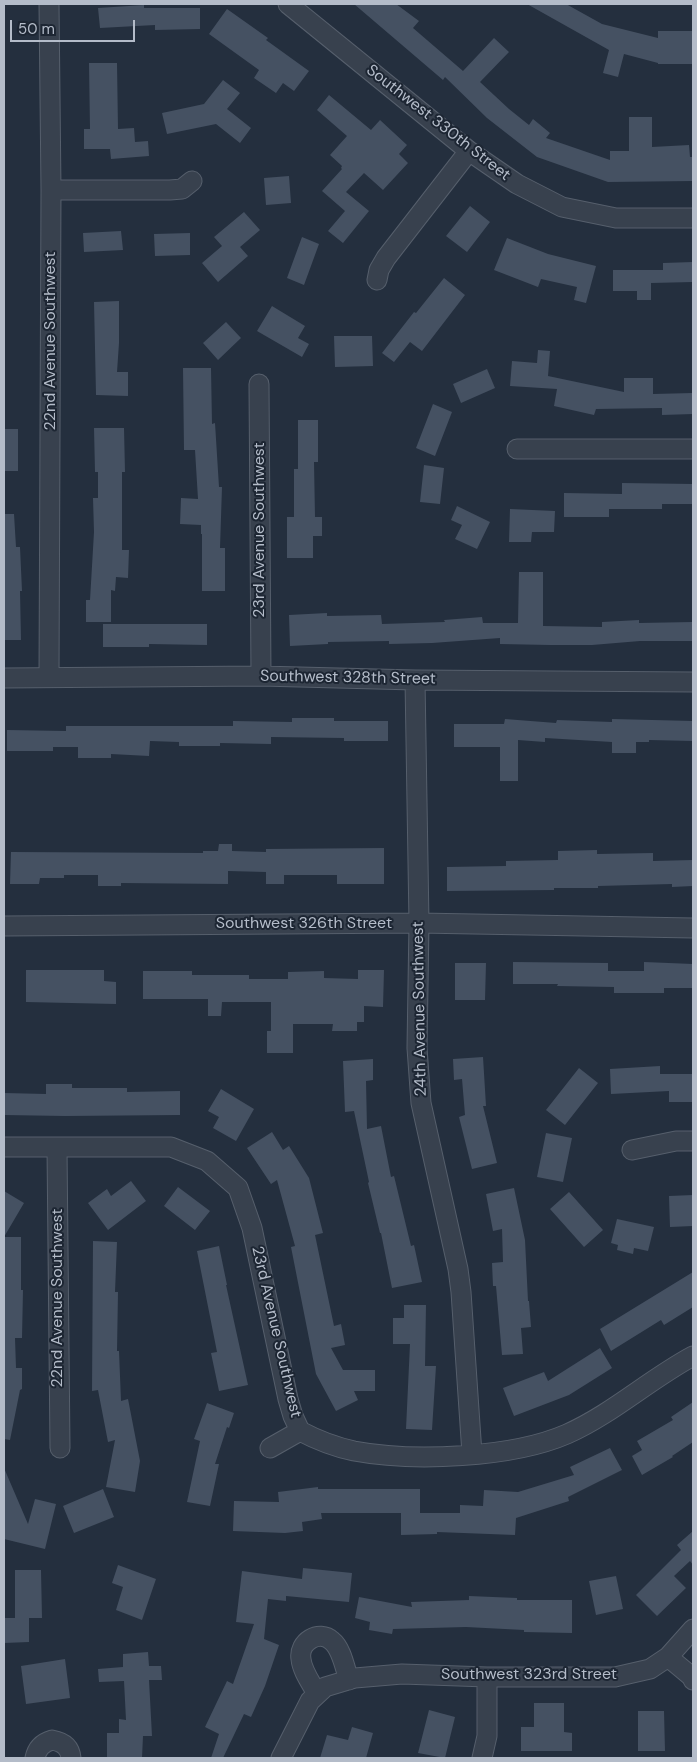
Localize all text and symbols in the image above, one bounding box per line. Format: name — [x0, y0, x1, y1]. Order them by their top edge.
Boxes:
scale bar — [12, 10, 138, 42]
text: 50 m — [18, 19, 55, 39]
street label: Southwest 330th Street — [362, 61, 514, 185]
street label: 22nd Avenue Southwest — [41, 252, 61, 430]
street label: 23rd Avenue Southwest — [250, 442, 270, 618]
street label: Southwest 328th Street — [260, 667, 436, 689]
street label: Southwest 326th Street — [216, 914, 392, 934]
street label: 24th Avenue Southwest — [409, 921, 431, 1097]
street label: 22nd Avenue Southwest — [48, 1209, 68, 1387]
street label: 23rd Avenue Southwest — [247, 1244, 305, 1420]
street label: Southwest 323rd Street — [441, 1665, 617, 1685]

